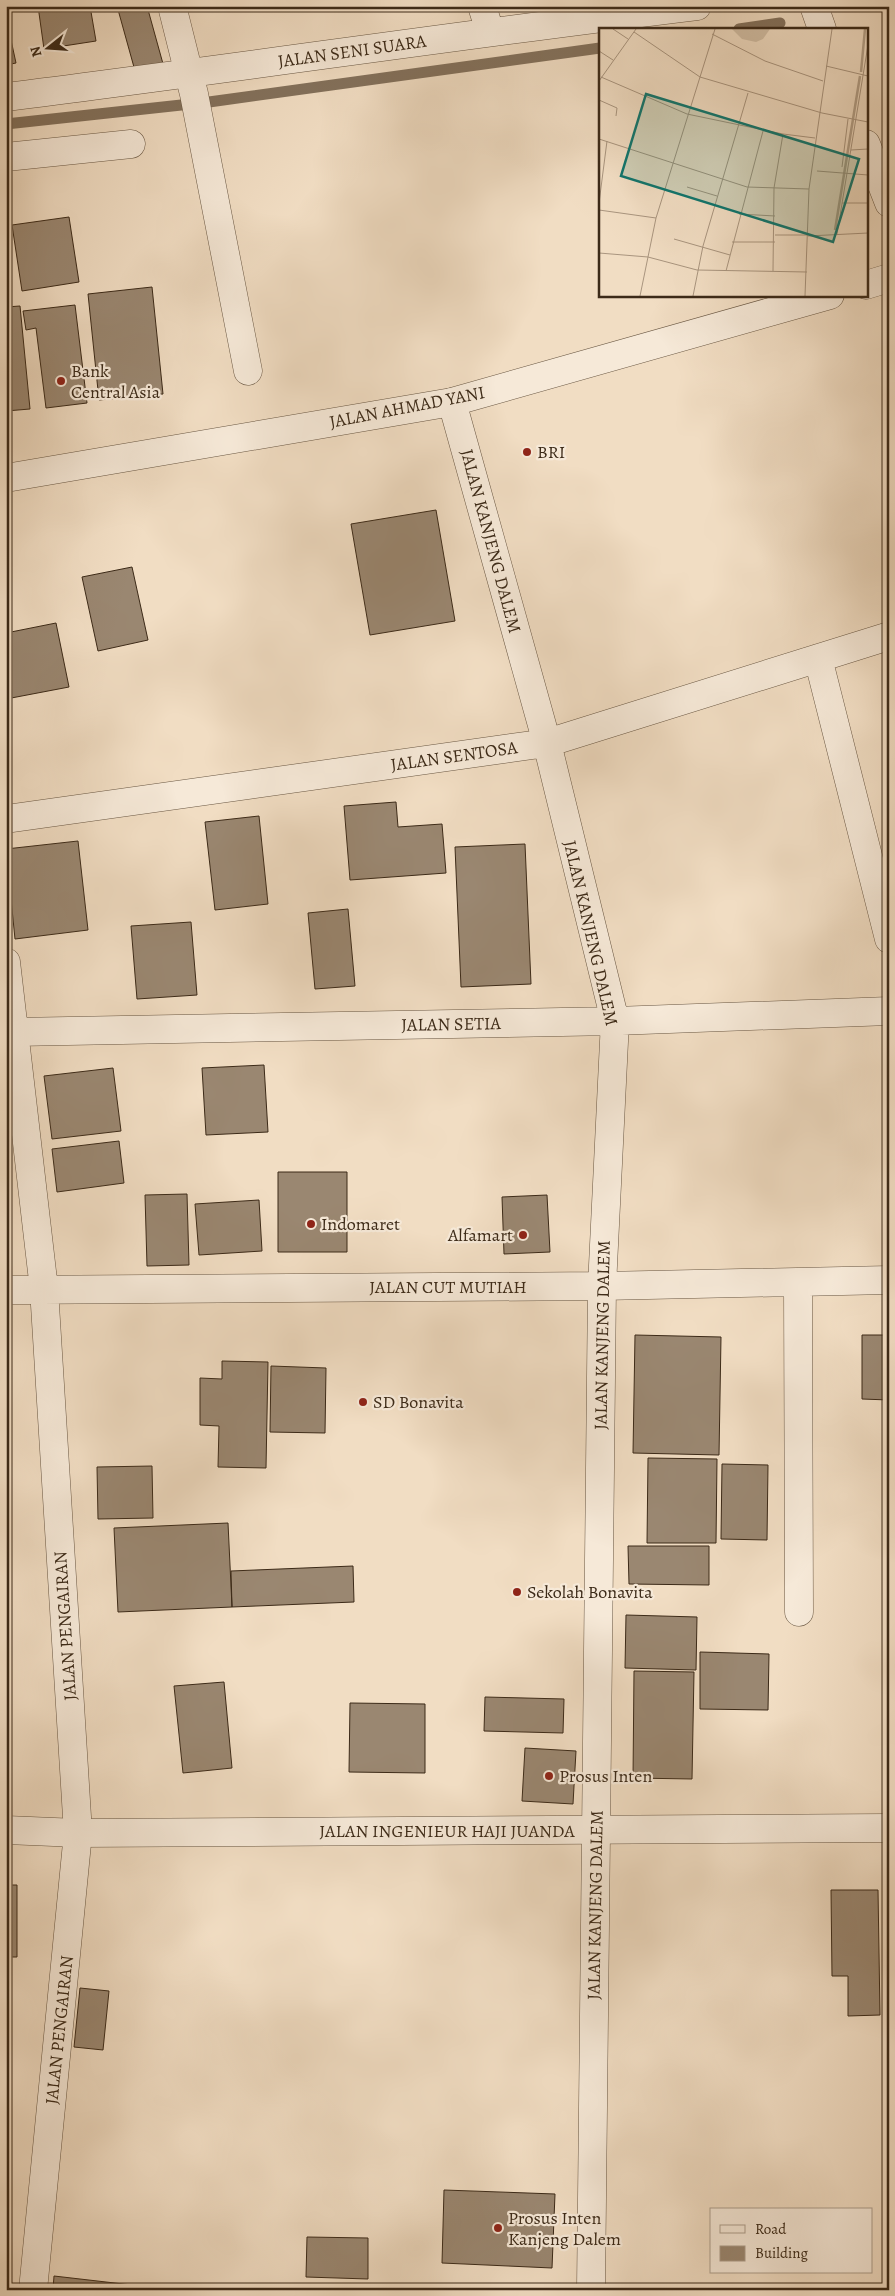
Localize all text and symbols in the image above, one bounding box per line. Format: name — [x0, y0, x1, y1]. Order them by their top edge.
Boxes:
north arrow — [22, 22, 72, 72]
inset map — [599, 28, 868, 296]
street label: JALAN SENI SUARA — [276, 29, 428, 73]
text: N — [25, 44, 47, 59]
place label: Bank Central Asia — [71, 359, 161, 404]
marker: Bank Central Asia — [55, 375, 67, 387]
street label: JALAN AHMAD YANI — [327, 380, 487, 434]
place label: BRI — [537, 440, 565, 464]
street label: JALAN KANJENG DALEM — [455, 446, 527, 636]
marker: BRI — [521, 446, 533, 458]
street label: JALAN SENTOSA — [389, 735, 519, 777]
street label: JALAN KANJENG DALEM — [558, 838, 624, 1028]
street label: JALAN SETIA — [401, 1011, 502, 1037]
place label: Indomaret — [321, 1212, 400, 1236]
marker: Indomaret — [305, 1218, 317, 1230]
place label: Alfamart — [447, 1223, 513, 1247]
marker: Alfamart — [517, 1229, 529, 1241]
street label: JALAN KANJENG DALEM — [588, 1240, 616, 1430]
street label: JALAN CUT MUTIAH — [369, 1275, 527, 1299]
place label: SD Bonavita — [373, 1390, 464, 1414]
marker: SD Bonavita — [357, 1396, 369, 1408]
street label: JALAN PENGAIRAN — [48, 1550, 82, 1702]
place label: Sekolah Bonavita — [527, 1580, 653, 1604]
marker: Sekolah Bonavita — [511, 1586, 523, 1598]
place label: Prosus Inten — [559, 1764, 652, 1788]
marker: Prosus Inten — [543, 1770, 555, 1782]
street label: JALAN KANJENG DALEM — [581, 1810, 609, 2000]
street label: JALAN INGENIEUR HAJI JUANDA — [319, 1819, 575, 1843]
street label: JALAN PENGAIRAN — [39, 1954, 79, 2106]
place label: Prosus Inten Kanjeng Dalem — [508, 2206, 621, 2251]
legend — [710, 2208, 872, 2274]
text: Road — [755, 2219, 787, 2239]
marker: Prosus Inten Kanjeng Dalem — [492, 2222, 504, 2234]
text: Building — [755, 2243, 808, 2263]

